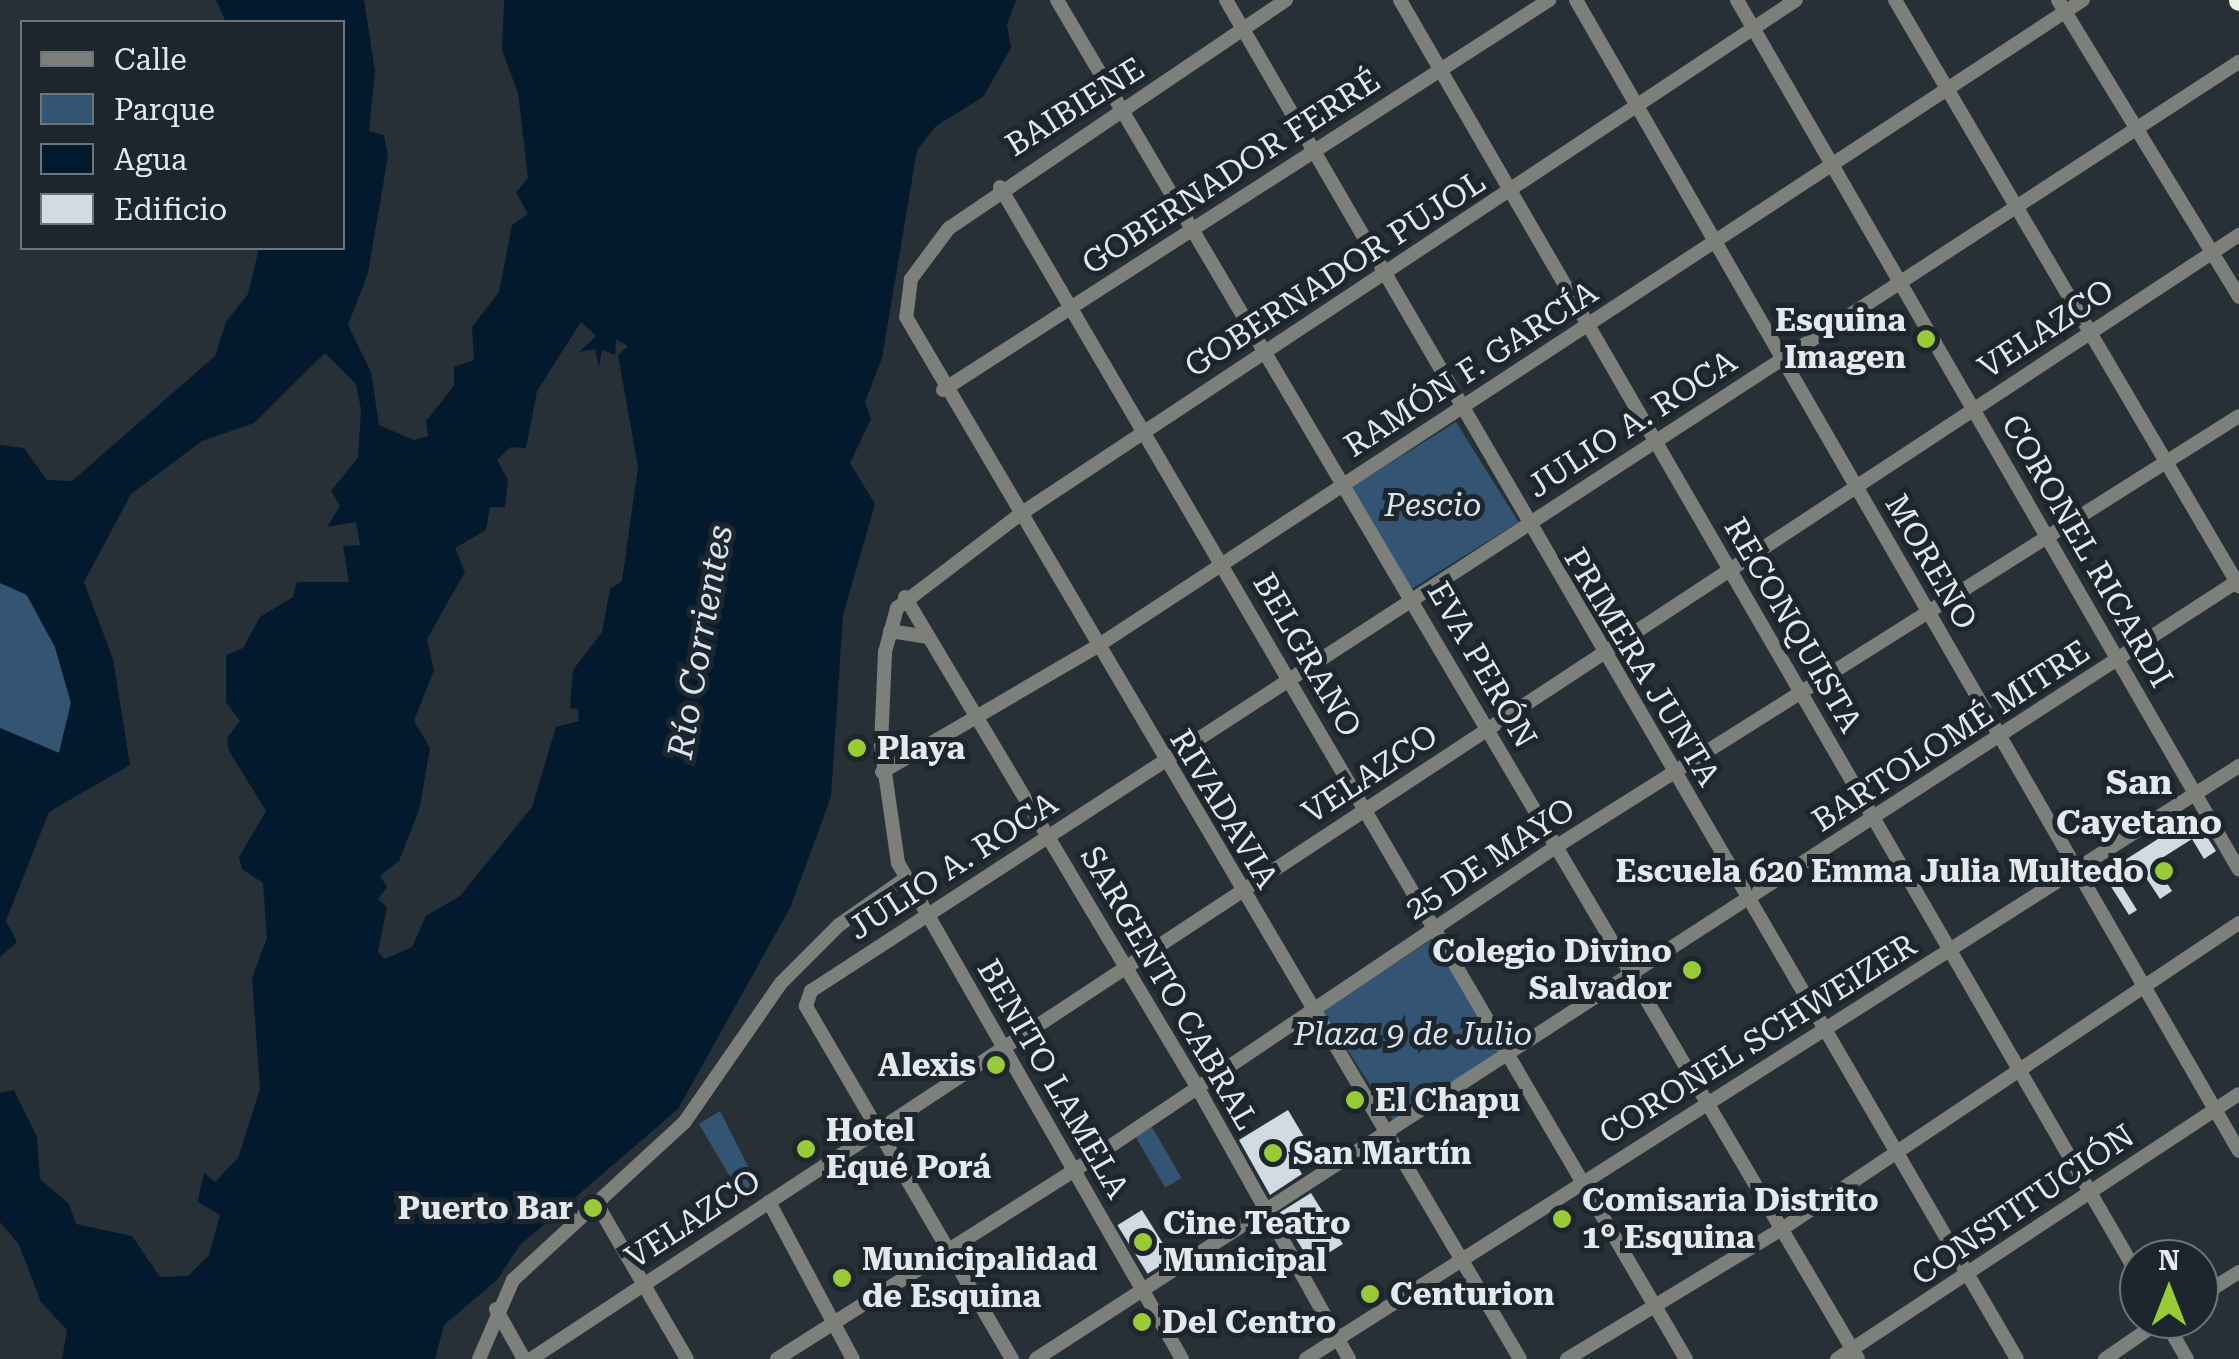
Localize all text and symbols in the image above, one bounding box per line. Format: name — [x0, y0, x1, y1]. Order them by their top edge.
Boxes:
legend — [20, 20, 345, 250]
text: Calle — [114, 42, 187, 77]
street label: BAIBIENE — [999, 49, 1151, 165]
street label: GOBERNADOR FERRÉ — [1075, 61, 1387, 283]
text: Parque — [114, 92, 215, 127]
text: Agua — [114, 142, 187, 177]
street label: GOBERNADOR PUJOL — [1178, 163, 1492, 385]
text: Edificio — [114, 192, 227, 227]
street label: VELAZCO — [1971, 271, 2121, 387]
street label: RAMÓN F. GARCÍA — [1337, 273, 1605, 465]
place label: Esquina Imagen — [1775, 302, 1906, 377]
marker: Esquina Imagen — [1915, 328, 1937, 350]
street label: JULIO A. ROCA — [1520, 342, 1744, 506]
street label: CORONEL RICARDI — [1993, 408, 2181, 694]
park label: Pescio — [1385, 486, 1481, 524]
street label: MORENO — [1877, 488, 1985, 636]
street label: RECONQUISTA — [1716, 511, 1870, 739]
water label: Río Corrientes — [660, 522, 742, 762]
street label: PRIMERA JUNTA — [1556, 541, 1728, 793]
street label: BELGRANO — [1245, 566, 1369, 744]
street label: EVA PERÓN — [1419, 575, 1545, 755]
street label: BARTOLOMÉ MITRE — [1805, 632, 2097, 840]
street label: VELAZCO — [1295, 716, 1445, 832]
street label: RIVADAVIA — [1162, 723, 1286, 895]
place label: Playa — [877, 729, 965, 767]
marker: Playa — [846, 737, 868, 759]
district label: San Cayetano — [2056, 762, 2222, 844]
street label: JULIO A. ROCA — [841, 784, 1065, 948]
street label: 25 DE MAYO — [1398, 790, 1582, 928]
street label: SARGENTO CABRAL — [1072, 840, 1266, 1136]
place label: Escuela 620 Emma Julia Multedo — [1616, 852, 2144, 890]
marker: Escuela 620 Emma Julia Multedo — [2153, 860, 2175, 882]
street label: CORONEL SCHWEIZER — [1592, 926, 1924, 1152]
place label: Colegio Divino Salvador — [1432, 933, 1672, 1008]
street label: BENITO LAMELA — [969, 953, 1137, 1205]
marker: Colegio Divino Salvador — [1681, 959, 1703, 981]
park label: Plaza 9 de Julio — [1294, 1015, 1532, 1053]
place label: Alexis — [878, 1046, 976, 1084]
marker: Alexis — [985, 1054, 1007, 1076]
place label: El Chapu — [1375, 1081, 1520, 1119]
marker: El Chapu — [1344, 1089, 1366, 1111]
place label: Hotel Equé Porá — [826, 1112, 991, 1187]
street label: CONSTITUCIÓN — [1905, 1116, 2141, 1294]
place label: San Martín — [1293, 1134, 1471, 1172]
marker: Hotel Equé Porá — [795, 1138, 817, 1160]
marker: San Martín — [1262, 1142, 1284, 1164]
street label: VELAZCO — [618, 1161, 768, 1277]
place label: Comisaria Distrito 1° Esquina — [1582, 1182, 1879, 1257]
place label: Puerto Bar — [398, 1189, 573, 1227]
marker: Puerto Bar — [582, 1197, 604, 1219]
place label: Cine Teatro Municipal — [1163, 1205, 1351, 1280]
marker: Comisaria Distrito 1° Esquina — [1551, 1208, 1573, 1230]
marker: Cine Teatro Municipal — [1132, 1231, 1154, 1253]
north arrow — [2119, 1239, 2219, 1339]
place label: Municipalidad de Esquina — [862, 1241, 1097, 1316]
text: N — [2158, 1244, 2180, 1277]
marker: Municipalidad de Esquina — [831, 1267, 853, 1289]
place label: Centurion — [1390, 1275, 1555, 1313]
marker: Centurion — [1359, 1283, 1381, 1305]
place label: Del Centro — [1162, 1303, 1336, 1341]
marker: Del Centro — [1131, 1311, 1153, 1333]

